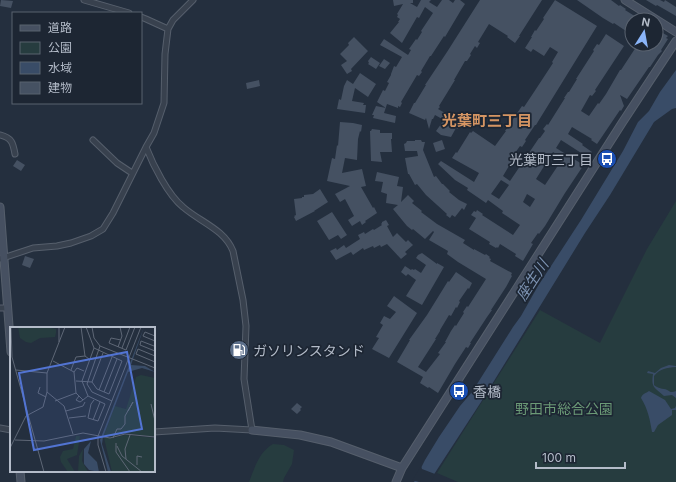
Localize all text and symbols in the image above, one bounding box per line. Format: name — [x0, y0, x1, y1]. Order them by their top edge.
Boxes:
legend — [12, 12, 142, 104]
north arrow — [624, 12, 664, 52]
text: N — [640, 15, 651, 30]
text: 道路 — [48, 20, 72, 35]
text: 公園 — [48, 40, 72, 55]
text: 水域 — [48, 60, 72, 75]
text: 建物 — [48, 80, 72, 95]
district label: 光葉町三丁目 — [442, 111, 532, 130]
bus stop icon: 光葉町三丁目 — [596, 148, 618, 170]
place label: 光葉町三丁目 — [509, 151, 593, 168]
water label: 座生川 — [512, 254, 553, 304]
inset map — [10, 327, 155, 472]
fuel station icon: ガソリンスタンド — [228, 339, 250, 361]
place label: ガソリンスタンド — [253, 342, 365, 359]
bus stop icon: 香橋 — [448, 380, 470, 402]
place label: 香橋 — [473, 383, 501, 400]
park label: 野田市総合公園 — [515, 400, 613, 417]
scale bar — [536, 444, 625, 470]
text: 100 m — [542, 450, 576, 465]

